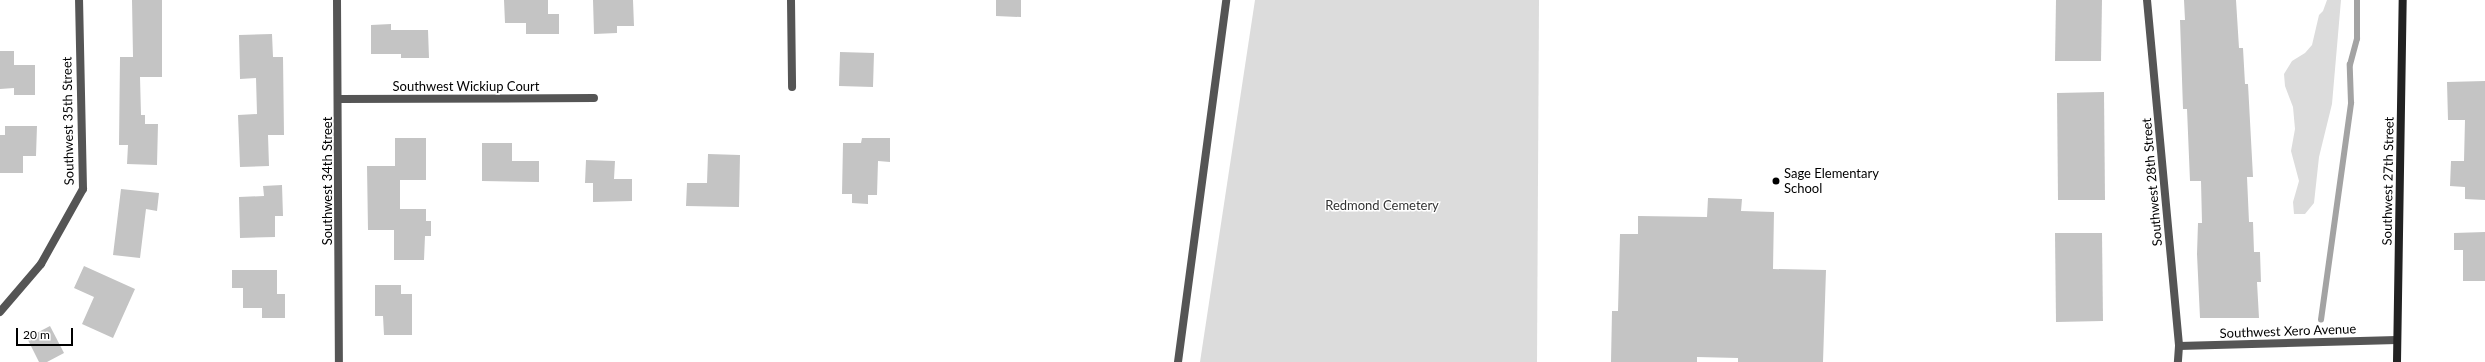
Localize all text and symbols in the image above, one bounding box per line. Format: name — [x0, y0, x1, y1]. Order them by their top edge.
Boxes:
street label: Southwest 35th Street — [59, 57, 77, 185]
street label: Southwest Wickiup Court — [392, 78, 540, 94]
street label: Southwest 34th Street — [319, 117, 335, 245]
street label: Southwest 28th Street — [2139, 117, 2165, 247]
street label: Southwest 27th Street — [2379, 117, 2397, 245]
place label: Sage Elementary School — [1784, 166, 1879, 197]
marker: Sage Elementary School — [1771, 176, 1781, 186]
park label: Redmond Cemetery — [1325, 197, 1439, 213]
scale bar — [18, 320, 75, 346]
street label: Southwest Xero Avenue — [2219, 321, 2357, 341]
text: 20 m — [23, 327, 50, 342]

